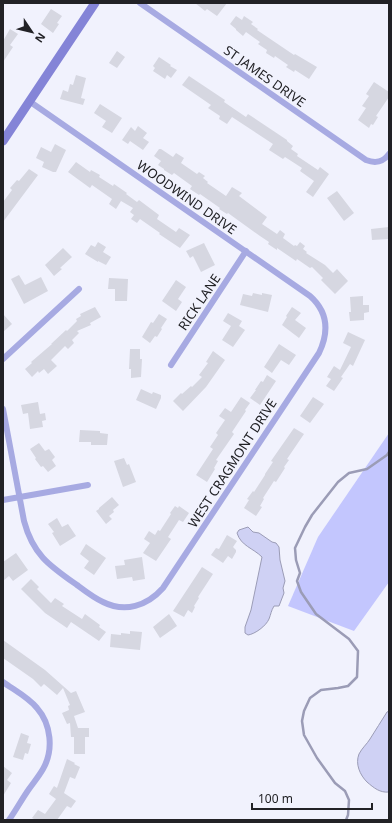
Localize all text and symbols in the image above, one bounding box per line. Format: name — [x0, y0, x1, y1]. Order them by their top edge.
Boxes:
north arrow — [12, 12, 52, 52]
text: N — [32, 30, 49, 46]
street label: ST JAMES DRIVE — [220, 41, 310, 111]
street label: WOODWIND DRIVE — [134, 156, 240, 238]
street label: RICK LANE — [174, 270, 224, 334]
street label: WEST CRAGMONT DRIVE — [184, 395, 280, 531]
scale bar — [252, 785, 372, 811]
text: 100 m — [258, 790, 293, 807]

